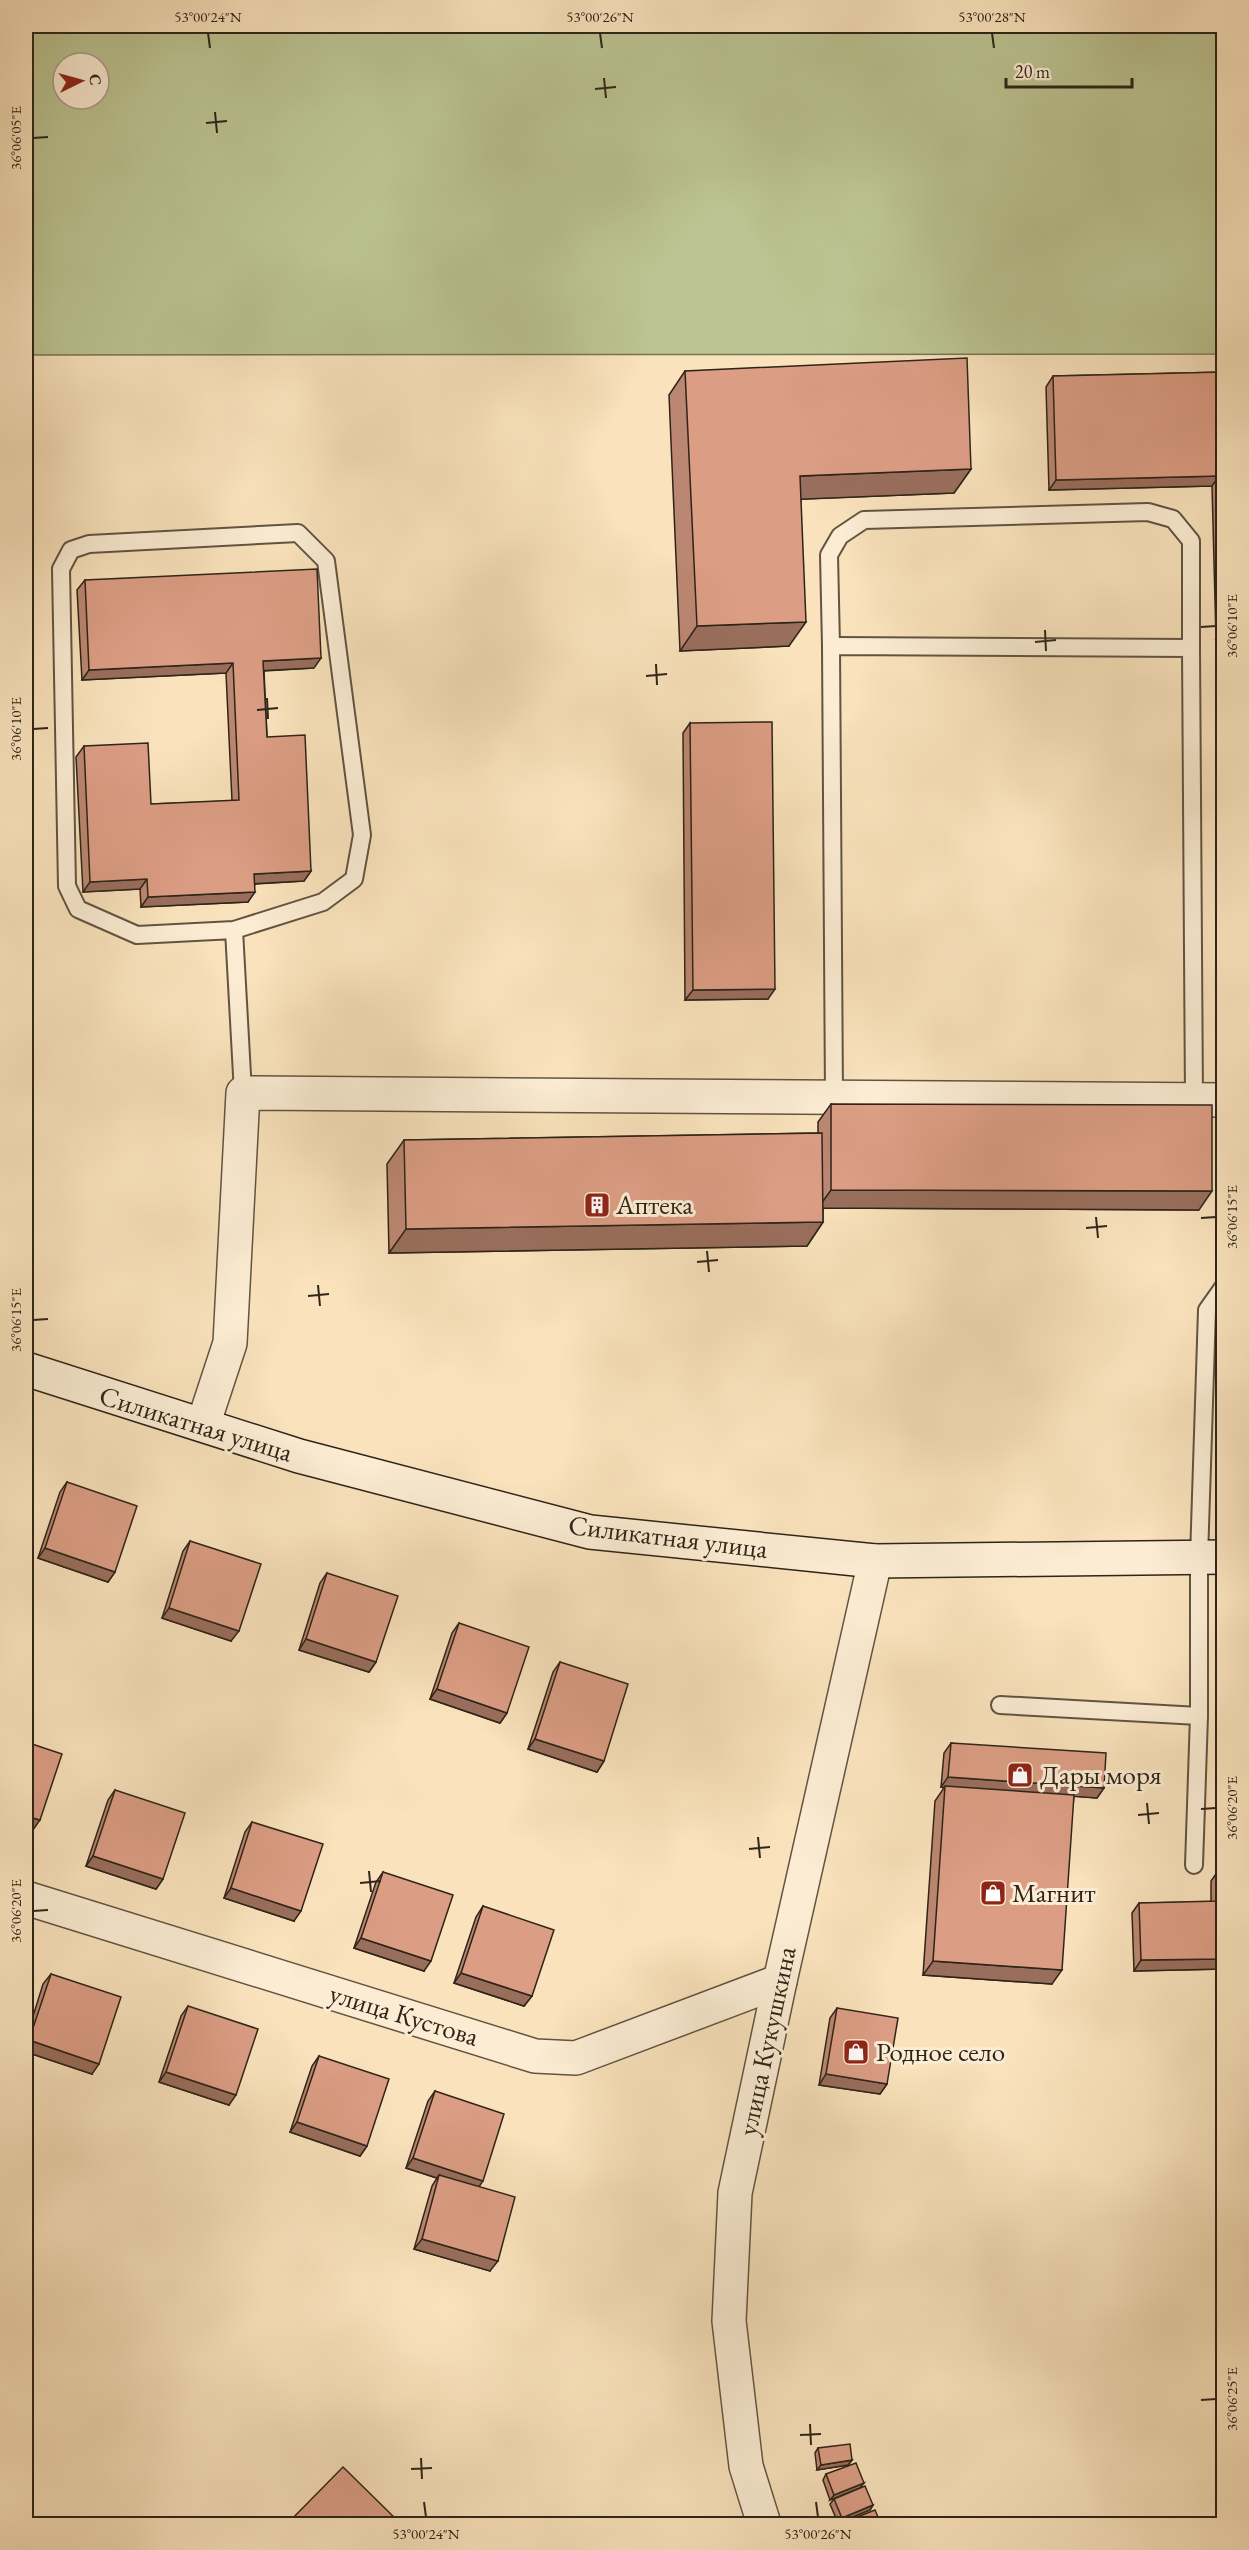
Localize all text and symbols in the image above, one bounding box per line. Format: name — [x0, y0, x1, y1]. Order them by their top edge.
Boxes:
text: 53°00'24"N — [174, 7, 242, 26]
text: 53°00'26"N — [566, 7, 634, 26]
text: 53°00'28"N — [958, 7, 1026, 26]
north arrow — [51, 51, 111, 111]
scale bar — [1006, 51, 1132, 89]
text: 20 m — [1015, 60, 1050, 83]
text: С — [84, 73, 106, 86]
text: 36°06'05"E — [6, 105, 25, 170]
text: 36°06'10"E — [1222, 593, 1241, 658]
text: 36°06'10"E — [6, 696, 25, 761]
text: 36°06'15"E — [1222, 1184, 1241, 1249]
place label: Аптека — [615, 1187, 693, 1222]
building icon: Аптека — [582, 1190, 612, 1220]
text: 36°06'15"E — [6, 1287, 25, 1352]
street label: Силикатная улица — [95, 1377, 297, 1470]
street label: Силикатная улица — [566, 1507, 770, 1566]
place label: Дары моря — [1040, 1757, 1162, 1792]
shop icon: Дары моря — [1005, 1760, 1035, 1790]
text: 36°06'20"E — [1222, 1775, 1241, 1840]
place label: Магнит — [1012, 1875, 1096, 1910]
text: 36°06'20"E — [6, 1878, 25, 1943]
shop icon: Магнит — [978, 1878, 1008, 1908]
street label: улица Кукушкина — [729, 1943, 804, 2139]
street label: улица Кустова — [325, 1975, 483, 2054]
place label: Родное село — [876, 2034, 1005, 2069]
shop icon: Родное село — [841, 2037, 871, 2067]
text: 36°06'25"E — [1222, 2366, 1241, 2431]
text: 53°00'24"N — [392, 2524, 460, 2543]
text: 53°00'26"N — [784, 2524, 852, 2543]

